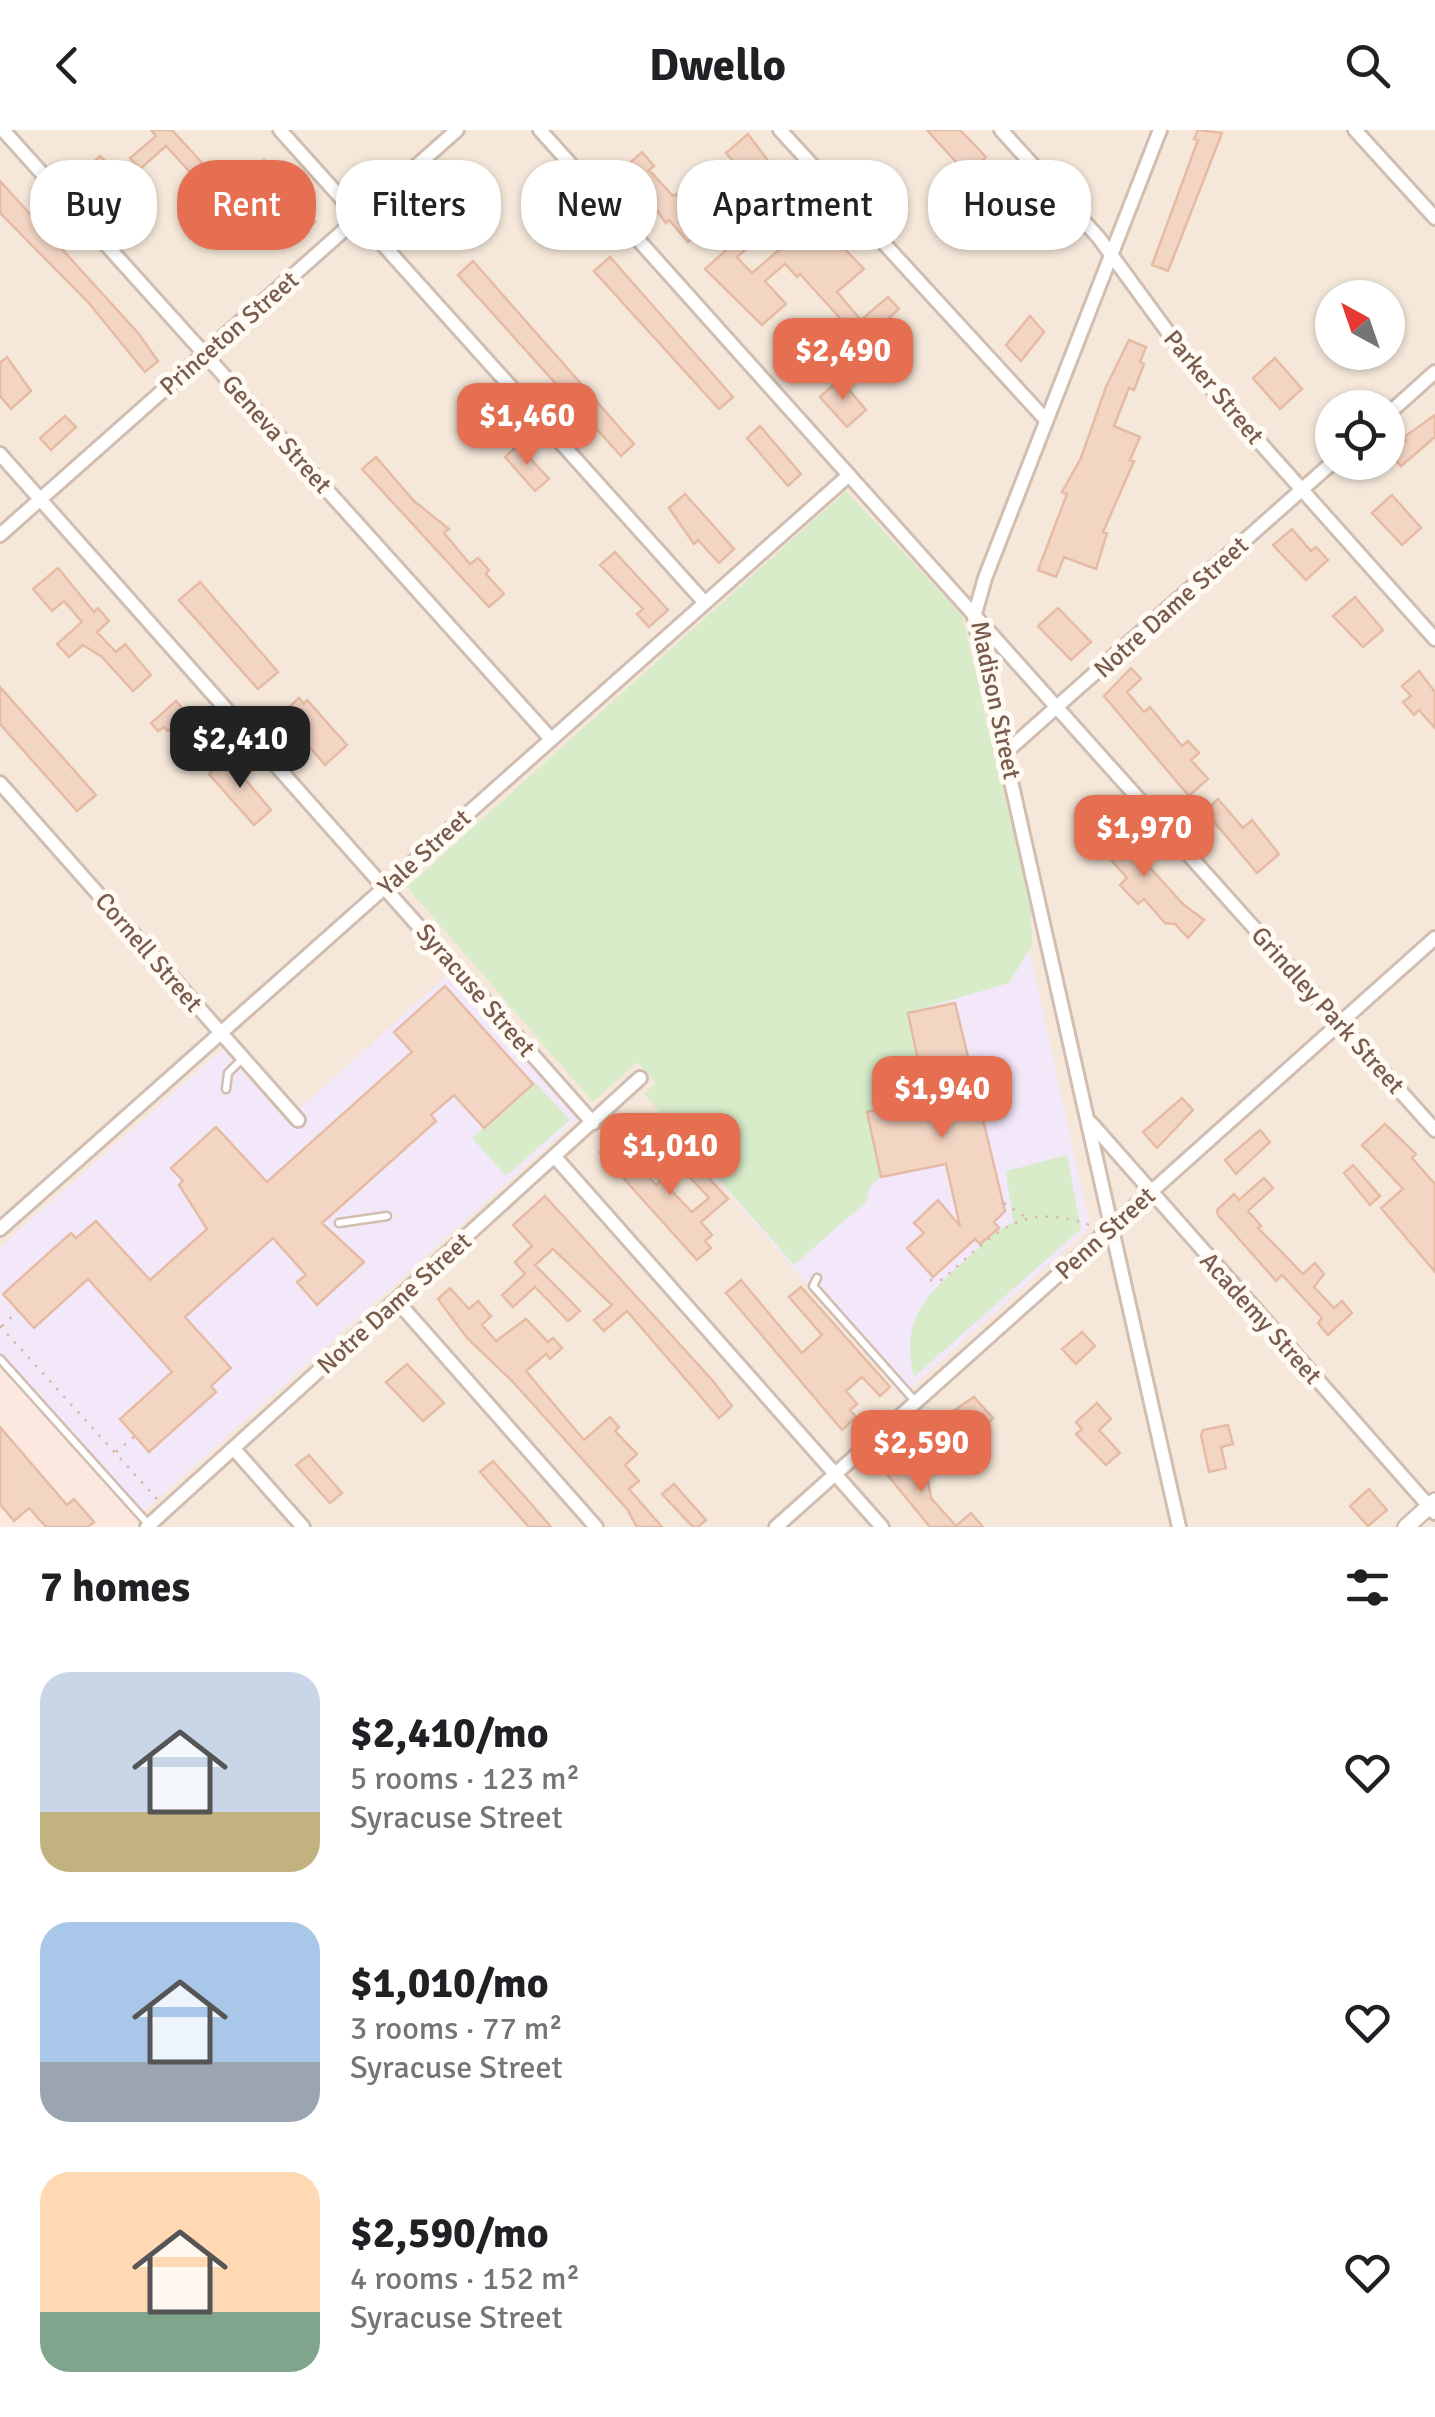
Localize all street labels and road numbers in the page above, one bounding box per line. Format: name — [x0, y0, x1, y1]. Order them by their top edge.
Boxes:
street label: Princeton Street — [153, 264, 305, 402]
street label: Parker Street — [1157, 323, 1271, 451]
street label: Geneva Street — [216, 368, 339, 500]
street label: Notre Dame Street — [1087, 529, 1255, 684]
street label: Madison Street — [964, 618, 1028, 782]
street label: Yale Street — [371, 802, 477, 902]
street label: Cornell Street — [89, 886, 210, 1018]
street label: Syracuse Street — [410, 917, 542, 1063]
street label: Grindley Park Street — [1245, 920, 1411, 1100]
street label: Penn Street — [1049, 1180, 1162, 1286]
street label: Notre Dame Street — [310, 1225, 478, 1380]
street label: Academy Street — [1194, 1246, 1329, 1391]

